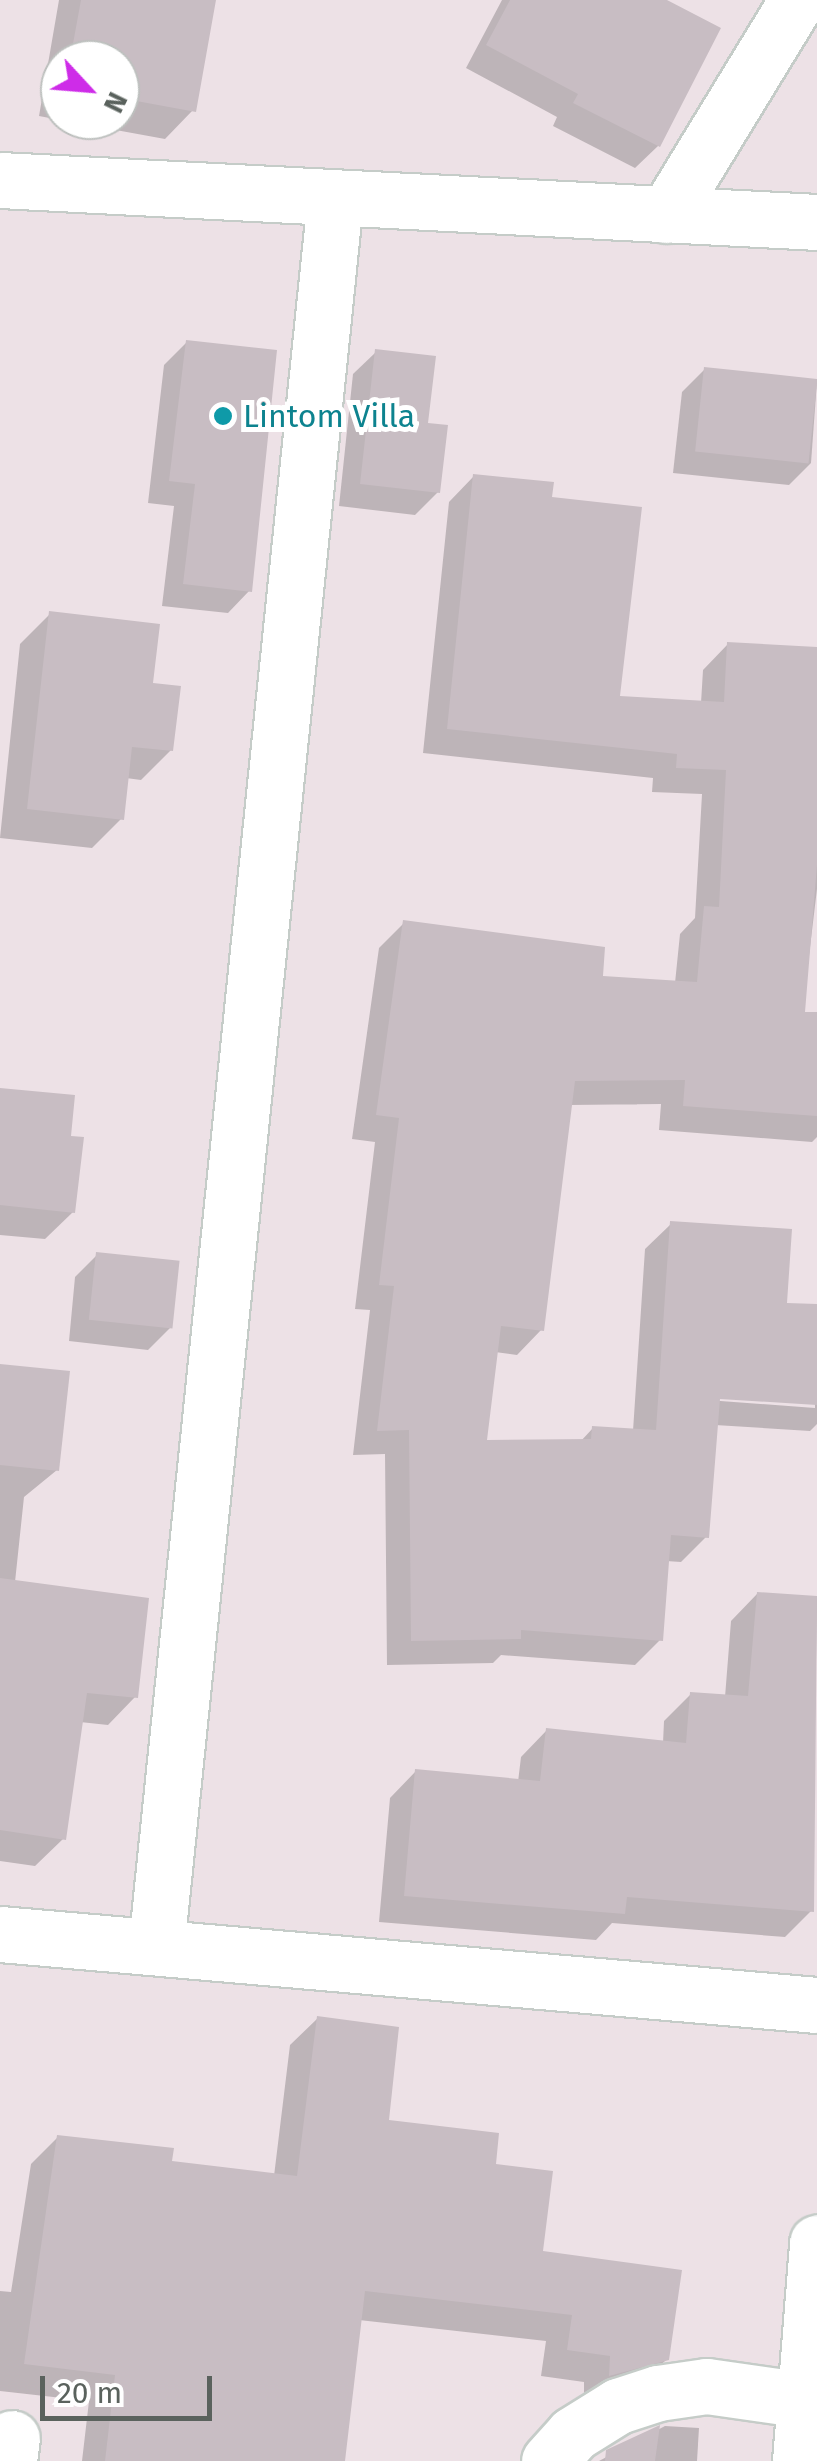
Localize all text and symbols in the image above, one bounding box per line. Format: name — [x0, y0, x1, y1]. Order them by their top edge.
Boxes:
north arrow — [40, 40, 140, 140]
text: N — [97, 87, 135, 118]
place label: Lintom Villa — [243, 397, 415, 435]
marker: Lintom Villa — [212, 405, 234, 427]
scale bar — [45, 2356, 218, 2418]
text: 20 m — [57, 2375, 122, 2411]

